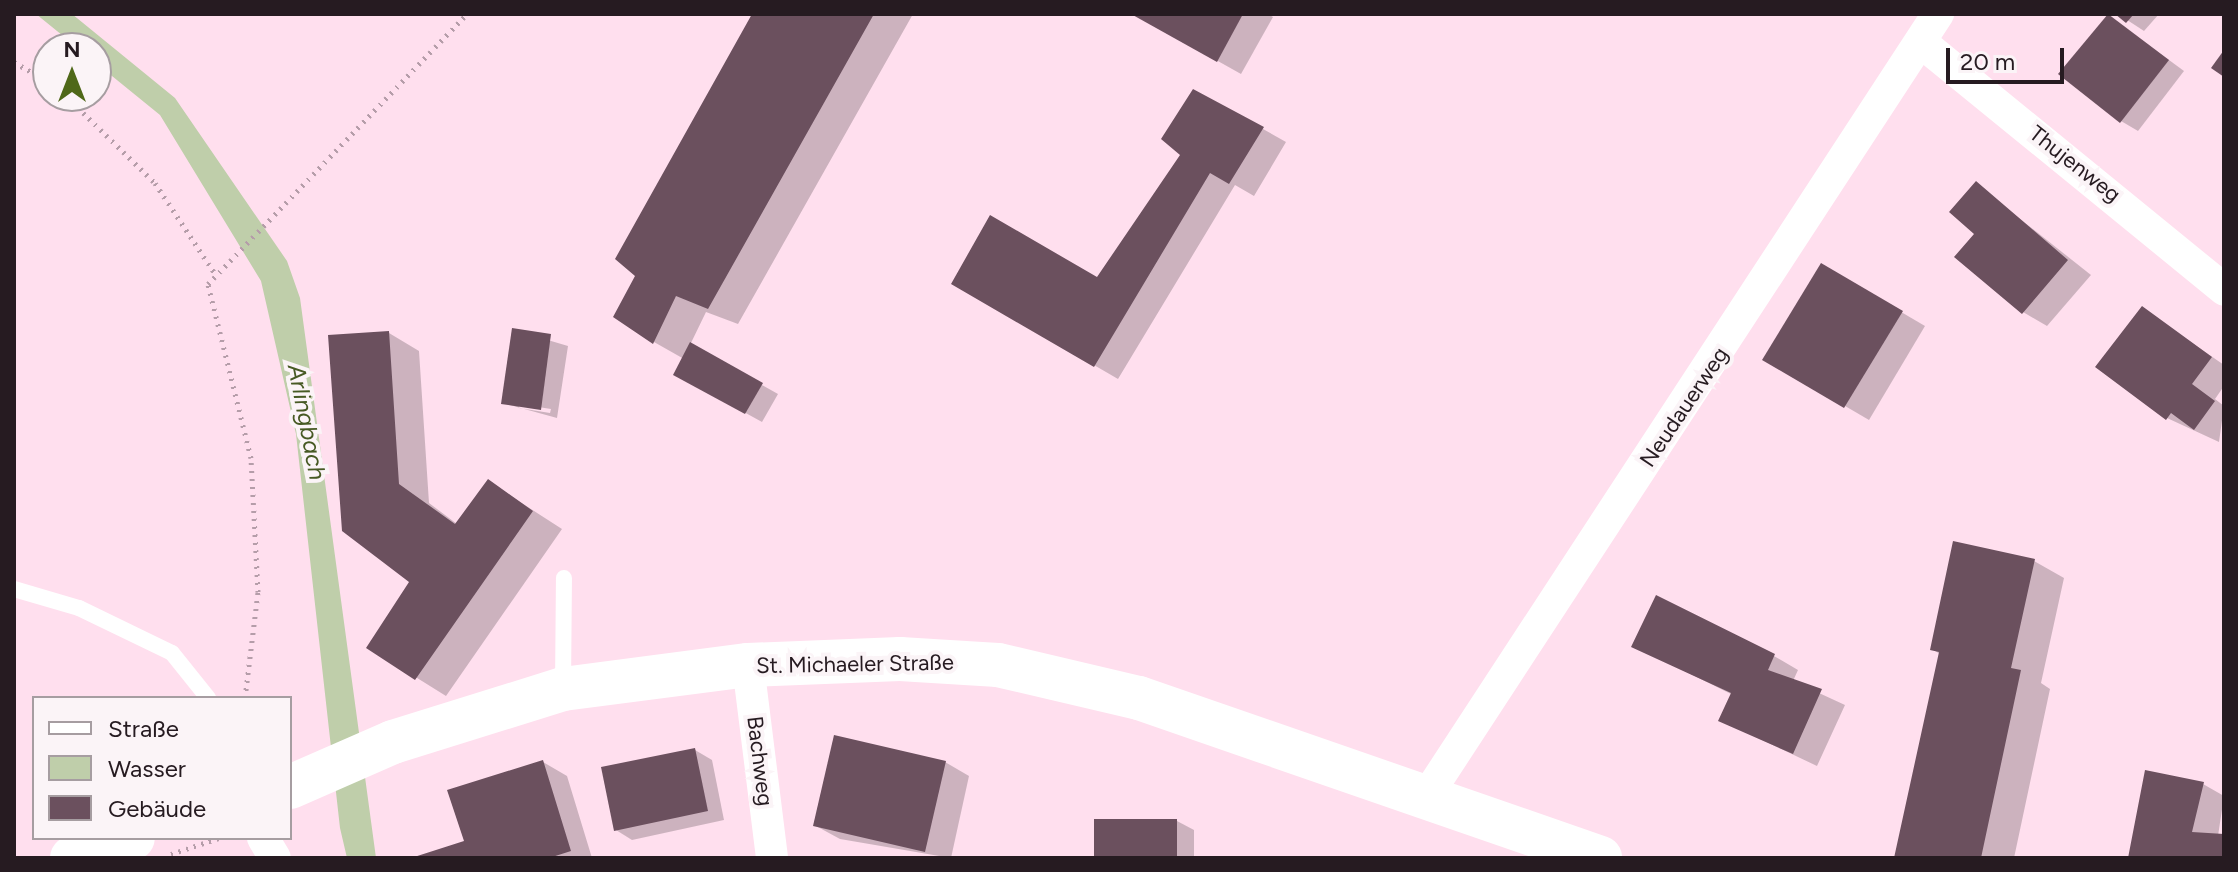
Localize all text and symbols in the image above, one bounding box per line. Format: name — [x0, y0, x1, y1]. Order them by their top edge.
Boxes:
north arrow — [32, 32, 112, 112]
scale bar — [1950, 32, 2068, 82]
text: N — [63, 36, 81, 63]
text: 20 m — [1960, 47, 2015, 76]
street label: Thujenweg — [2024, 120, 2126, 208]
street label: Neudauerweg — [1634, 342, 1734, 472]
water label: Arlingbach — [282, 362, 332, 482]
street label: St. Michaeler Straße — [756, 649, 954, 679]
legend — [32, 696, 292, 840]
text: Straße — [108, 714, 179, 743]
street label: Bachweg — [741, 714, 779, 808]
text: Wasser — [108, 754, 186, 783]
text: Gebäude — [108, 794, 206, 823]

